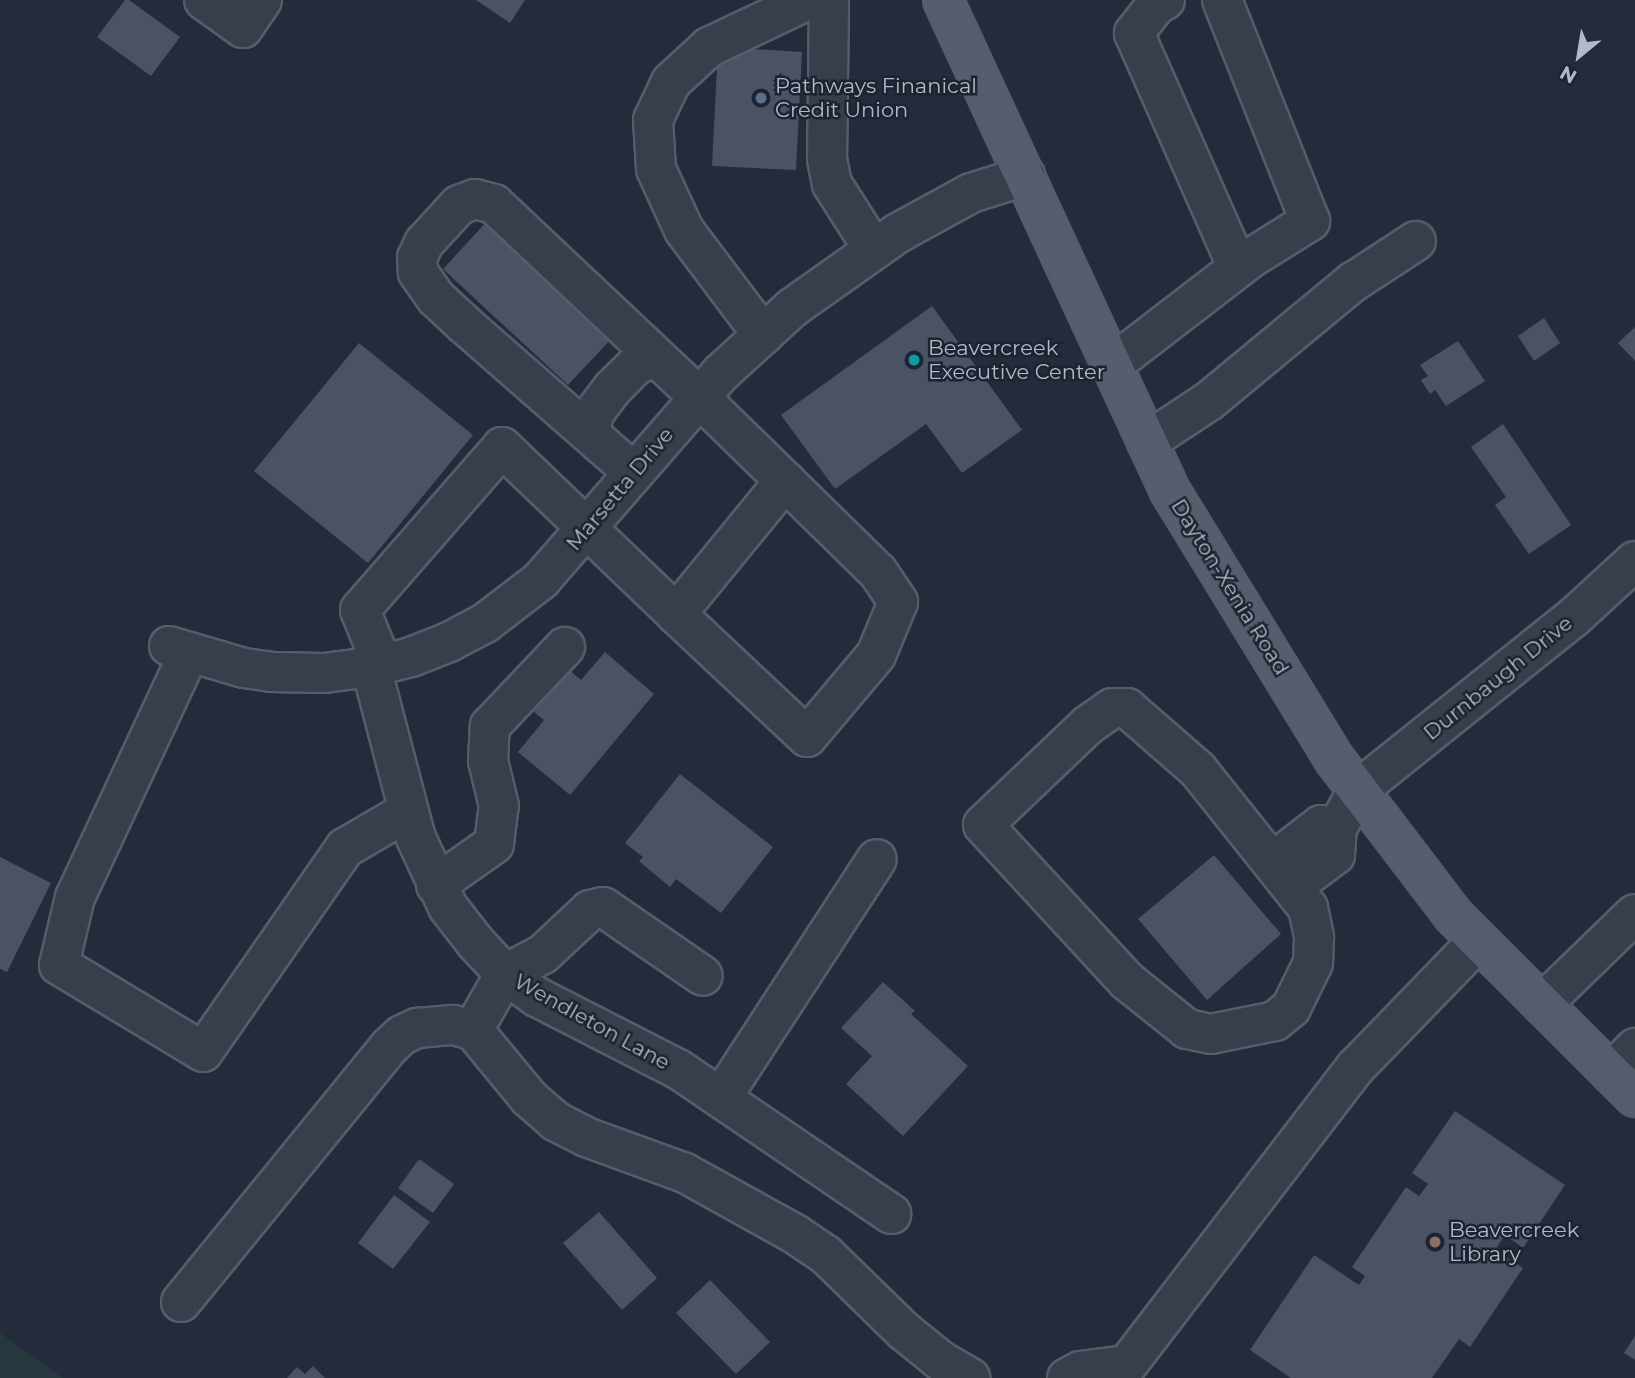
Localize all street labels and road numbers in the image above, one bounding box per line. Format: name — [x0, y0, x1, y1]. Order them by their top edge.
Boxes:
street label: Marsetta Drive — [561, 422, 679, 556]
street label: Dayton-Xenia Road — [1166, 494, 1294, 680]
street label: Durnbaugh Drive — [1419, 610, 1577, 746]
street label: Wendleton Lane — [510, 969, 674, 1075]

